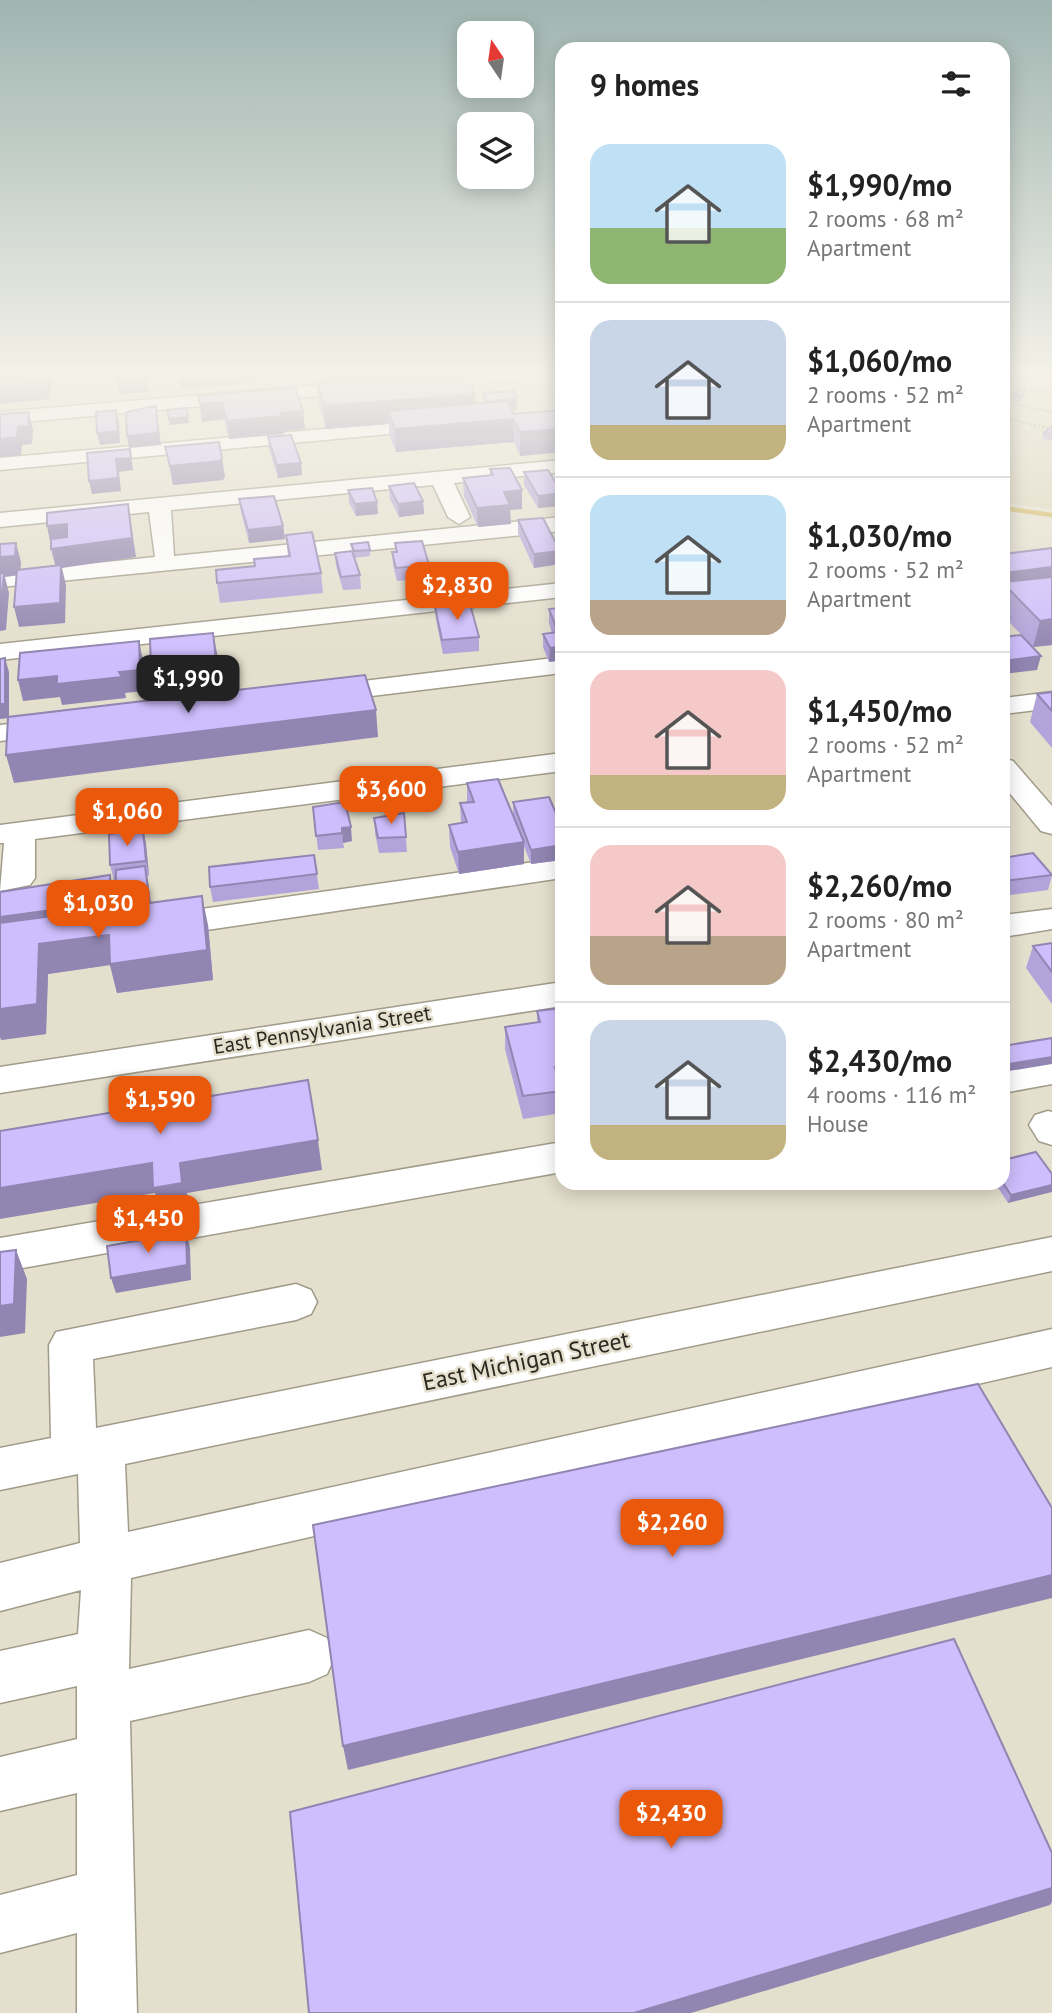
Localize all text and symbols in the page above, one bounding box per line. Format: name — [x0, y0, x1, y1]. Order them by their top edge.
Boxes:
north arrow — [457, 21, 534, 98]
map controls — [457, 21, 534, 189]
text: 9 homes — [590, 65, 699, 104]
icon: filters — [937, 65, 975, 103]
button: layers — [457, 112, 534, 189]
text: $1,990/mo — [807, 165, 952, 204]
icon: home — [646, 172, 730, 256]
text: 2 rooms · 68 m² — [807, 204, 964, 233]
text: Apartment — [807, 233, 911, 262]
text: $1,060/mo — [807, 341, 952, 380]
icon: home — [646, 348, 730, 432]
text: 2 rooms · 52 m² — [807, 380, 964, 409]
text: Apartment — [807, 409, 911, 438]
text: $1,030/mo — [807, 516, 952, 555]
icon: home — [646, 523, 730, 607]
text: 2 rooms · 52 m² — [807, 555, 964, 584]
pin: $2,830 — [400, 562, 514, 622]
text: $2,830 — [421, 570, 493, 599]
text: Apartment — [807, 584, 911, 613]
pin: $1,990 — [131, 656, 245, 715]
text: $1,990 — [152, 663, 224, 692]
text: $1,450/mo — [807, 691, 952, 730]
icon: home — [646, 698, 730, 782]
text: 2 rooms · 52 m² — [807, 730, 964, 759]
text: Apartment — [807, 759, 911, 788]
pin: $3,600 — [334, 766, 448, 826]
text: $3,600 — [355, 774, 427, 803]
pin: $1,060 — [70, 788, 184, 848]
text: $1,060 — [91, 796, 163, 825]
text: $2,260/mo — [807, 866, 952, 905]
icon: home — [646, 873, 730, 957]
pin: $1,030 — [41, 880, 155, 940]
text: $1,030 — [62, 888, 134, 917]
text: 2 rooms · 80 m² — [807, 905, 964, 934]
text: Apartment — [807, 934, 911, 963]
street label: East Pennsylvania Street — [211, 999, 433, 1060]
text: $2,430/mo — [807, 1041, 952, 1080]
icon: home — [646, 1048, 730, 1132]
pin: $1,590 — [103, 1076, 217, 1136]
text: 4 rooms · 116 m² — [807, 1080, 976, 1109]
text: $1,590 — [124, 1084, 196, 1113]
text: House — [807, 1109, 869, 1138]
pin: $1,450 — [91, 1196, 205, 1255]
text: $1,450 — [112, 1203, 184, 1232]
street label: East Michigan Street — [420, 1323, 632, 1398]
pin: $2,260 — [615, 1500, 729, 1559]
text: $2,260 — [636, 1507, 708, 1536]
pin: $2,430 — [614, 1790, 728, 1850]
text: $2,430 — [635, 1798, 707, 1827]

